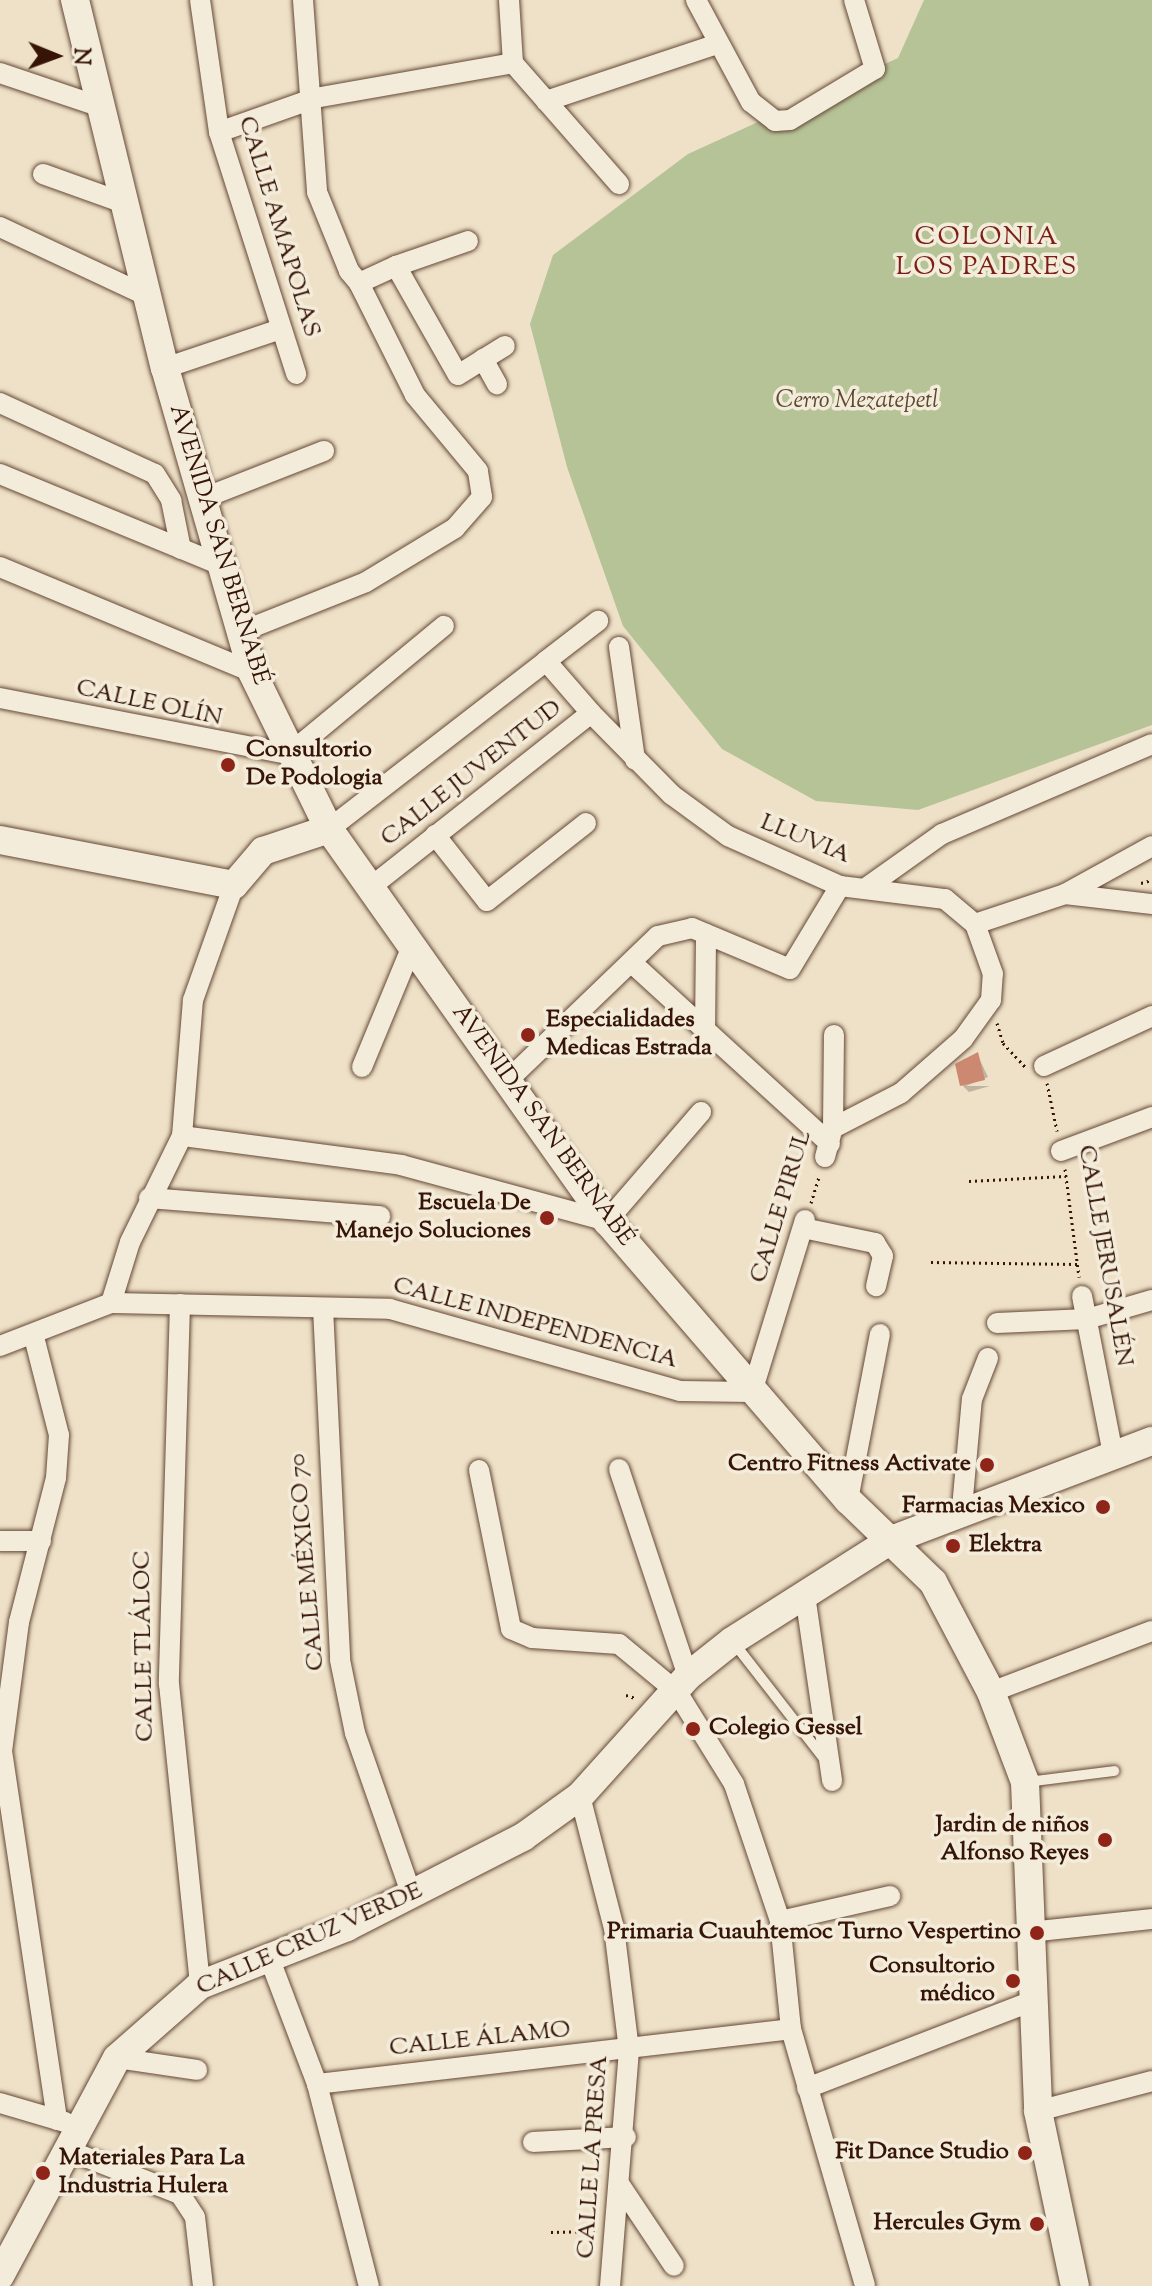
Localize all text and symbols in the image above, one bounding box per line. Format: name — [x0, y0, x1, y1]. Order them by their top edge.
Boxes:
north arrow — [16, 16, 96, 96]
text: N — [64, 47, 96, 65]
street label: CALLE AMAPOLAS — [231, 113, 325, 341]
district label: COLONIA LOS PADRES — [896, 222, 1078, 284]
park label: Cerro Mezatepetl — [775, 388, 939, 416]
street label: AVENIDA SAN BERNABÉ — [162, 401, 274, 689]
street label: CALLE OLÍN — [73, 674, 225, 734]
street label: CALLE JUVENTUD — [376, 695, 568, 853]
place label: Consultorio De Podologia — [246, 737, 382, 793]
marker: Consultorio De Podologia — [217, 754, 239, 776]
street label: LLUVIA — [756, 809, 854, 871]
street label: AVENIDA SAN BERNABÉ — [445, 1000, 639, 1252]
place label: Especialidades Medicas Estrada — [546, 1007, 712, 1063]
marker: Especialidades Medicas Estrada — [517, 1024, 539, 1046]
street label: CALLE PIRUL — [745, 1127, 819, 1287]
street label: CALLE JERUSALÉN — [1070, 1143, 1138, 1369]
place label: Escuela De Manejo Soluciones — [335, 1190, 531, 1246]
marker: Escuela De Manejo Soluciones — [538, 1209, 556, 1227]
street label: CALLE INDEPENDENCIA — [390, 1272, 680, 1376]
place label: Centro Fitness Activate — [728, 1451, 971, 1479]
street label: CALLE MÉXICO 70 — [284, 1452, 332, 1672]
marker: Centro Fitness Activate — [978, 1456, 996, 1474]
place label: Farmacias Mexico — [902, 1493, 1085, 1521]
marker: Farmacias Mexico — [1092, 1496, 1114, 1518]
place label: Elektra — [969, 1532, 1042, 1560]
marker: Elektra — [944, 1537, 962, 1555]
street label: CALLE TLÁLOC — [129, 1550, 161, 1742]
place label: Colegio Gessel — [709, 1715, 862, 1743]
marker: Colegio Gessel — [684, 1720, 702, 1738]
place label: Jardin de niños Alfonso Reyes — [936, 1812, 1089, 1868]
marker: Jardin de niños Alfonso Reyes — [1096, 1831, 1114, 1849]
street label: CALLE CRUZ VERDE — [193, 1877, 427, 2003]
place label: Primaria Cuauhtemoc Turno Vespertino — [607, 1919, 1021, 1947]
marker: Primaria Cuauhtemoc Turno Vespertino — [1028, 1924, 1046, 1942]
place label: Consultorio médico — [869, 1953, 995, 2009]
marker: Consultorio médico — [1002, 1970, 1024, 1992]
street label: CALLE ÁLAMO — [388, 2016, 572, 2064]
street label: CALLE LA PRESA — [573, 2054, 615, 2260]
place label: Fit Dance Studio — [835, 2139, 1009, 2167]
marker: Fit Dance Studio — [1016, 2144, 1034, 2162]
place label: Materiales Para La Industria Hulera — [59, 2145, 245, 2201]
marker: Materiales Para La Industria Hulera — [34, 2164, 52, 2182]
place label: Hercules Gym — [874, 2210, 1021, 2238]
marker: Hercules Gym — [1028, 2215, 1046, 2233]

